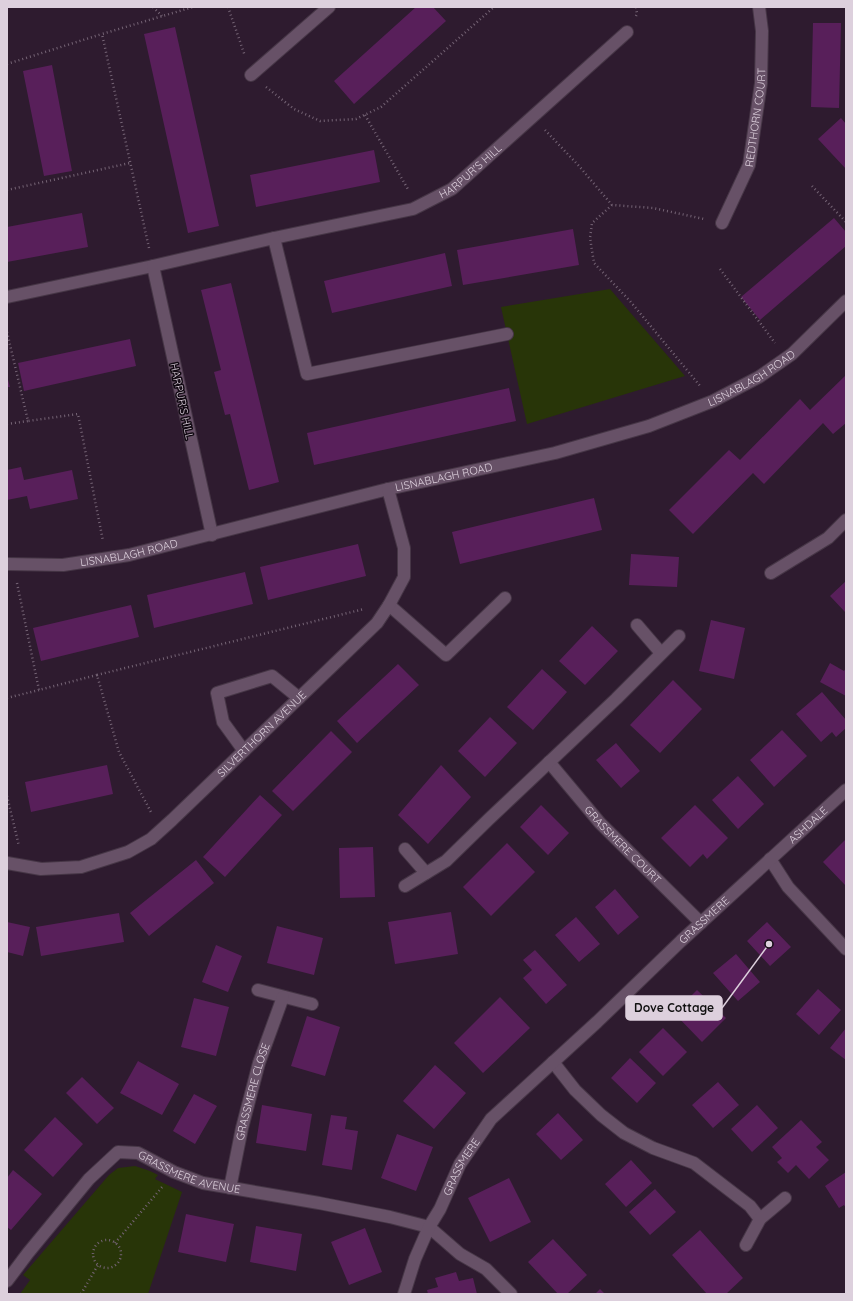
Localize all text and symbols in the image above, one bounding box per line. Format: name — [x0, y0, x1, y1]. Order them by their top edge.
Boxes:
street label: REDTHORN COURT — [742, 67, 768, 168]
street label: HARPUR'S HILL — [437, 141, 505, 202]
street label: LISNABLAGH ROAD — [706, 347, 798, 409]
street label: HARPUR'S HILL — [167, 361, 197, 441]
street label: LISNABLAGH ROAD — [394, 460, 494, 494]
street label: LISNABLAGH ROAD — [79, 536, 179, 569]
street label: SILVERTHORN AVENUE — [214, 688, 309, 780]
street label: GRASSMERE COURT — [582, 803, 664, 887]
street label: ASHDALE — [785, 803, 830, 846]
street label: GRASSMERE — [676, 893, 732, 947]
callout: Dove Cottage — [626, 996, 722, 1020]
text: Dove Cottage — [634, 1000, 714, 1015]
street label: GRASSMERE CLOSE — [233, 1041, 273, 1141]
street label: GRASSMERE — [440, 1135, 483, 1198]
street label: GRASSMERE AVENUE — [136, 1147, 242, 1196]

